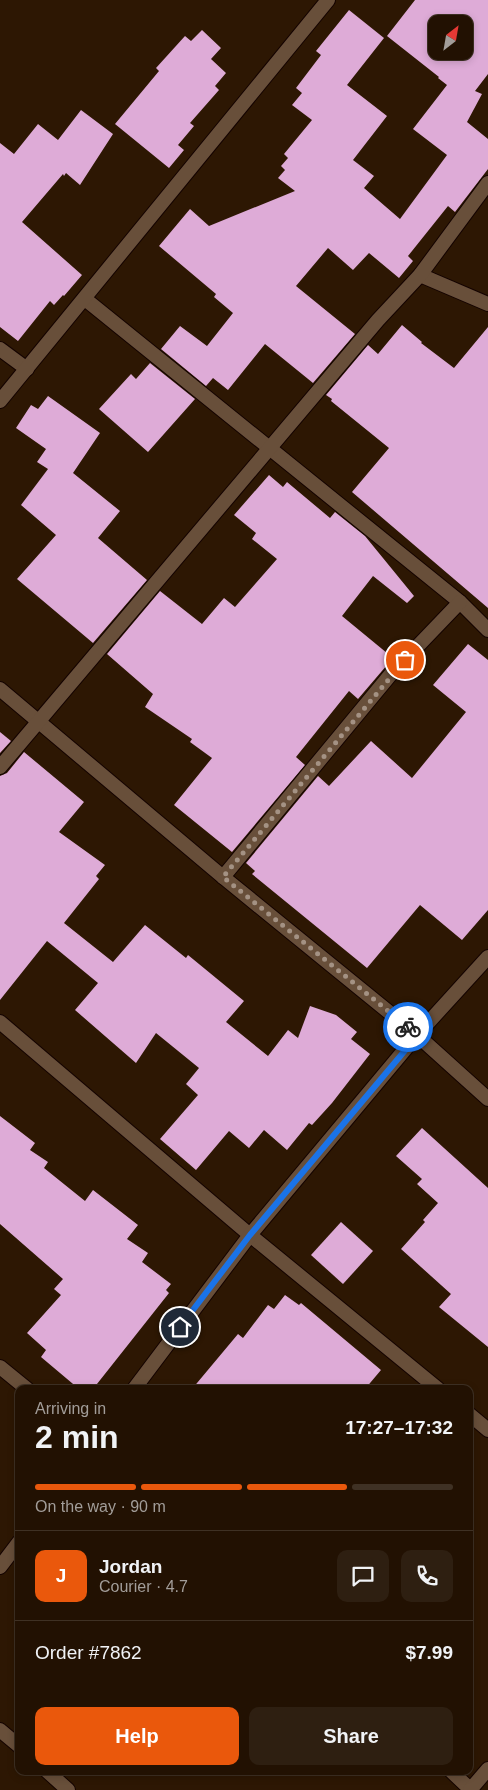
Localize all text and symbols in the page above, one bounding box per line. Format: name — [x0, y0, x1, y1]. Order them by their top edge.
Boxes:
north arrow — [428, 15, 472, 60]
map controls — [428, 15, 473, 60]
pin — [384, 639, 426, 681]
icon: bag — [391, 646, 419, 674]
courier — [383, 1002, 433, 1052]
icon: bike — [394, 1013, 422, 1041]
pin — [159, 1306, 201, 1348]
icon: home — [166, 1313, 194, 1341]
text: Arriving in — [35, 1400, 106, 1417]
text: 17:27–17:32 — [345, 1417, 453, 1438]
text: 2 min — [35, 1419, 119, 1455]
text: On the way · 90 m — [35, 1498, 166, 1515]
button: chat — [337, 1550, 389, 1602]
button: phone — [401, 1550, 453, 1602]
text: Jordan — [99, 1556, 162, 1577]
text: J — [56, 1565, 66, 1586]
text: Courier · 4.7 — [99, 1578, 188, 1595]
text: Order #7862 — [35, 1642, 142, 1663]
text: $7.99 — [405, 1642, 453, 1663]
button: Help — [35, 1707, 239, 1765]
button: Share — [249, 1707, 453, 1765]

